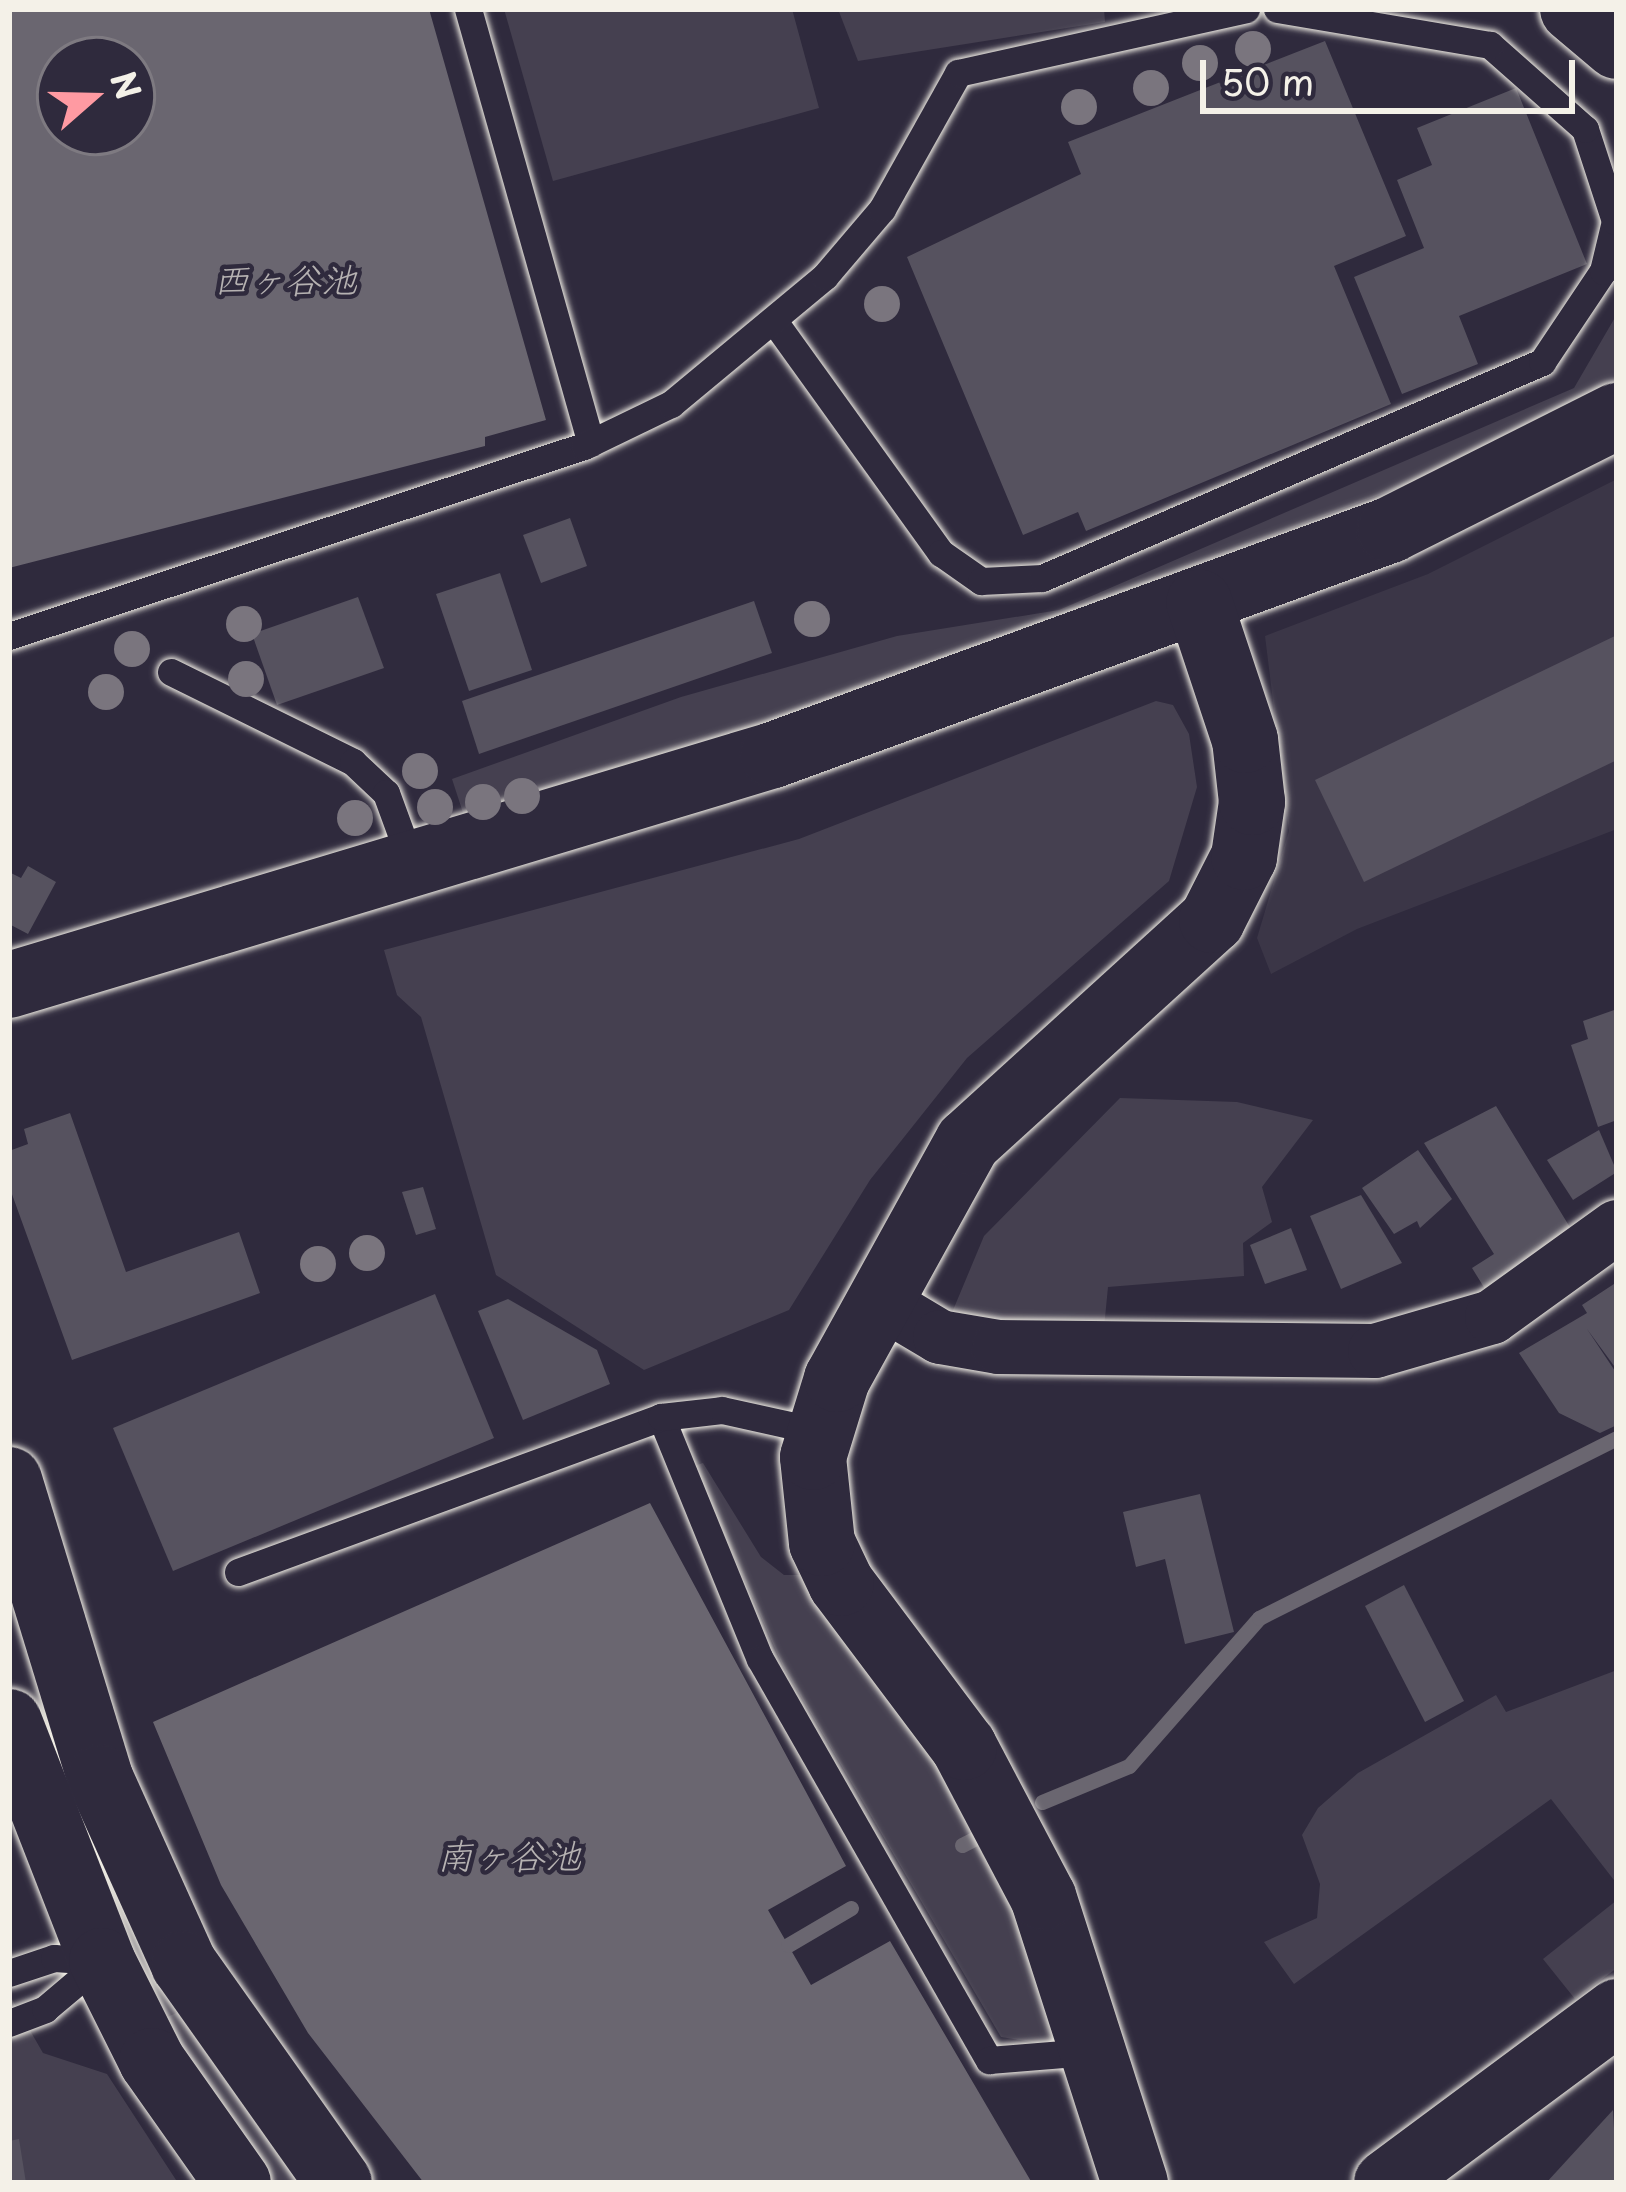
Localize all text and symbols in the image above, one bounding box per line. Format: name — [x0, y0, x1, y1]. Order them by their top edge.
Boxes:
north arrow — [36, 36, 156, 156]
scale bar — [1206, 36, 1581, 110]
text: 50 m — [1221, 54, 1314, 108]
text: N — [99, 64, 155, 106]
water label: 西ヶ谷池 — [213, 257, 357, 301]
water label: 南ヶ谷池 — [437, 1833, 581, 1877]

